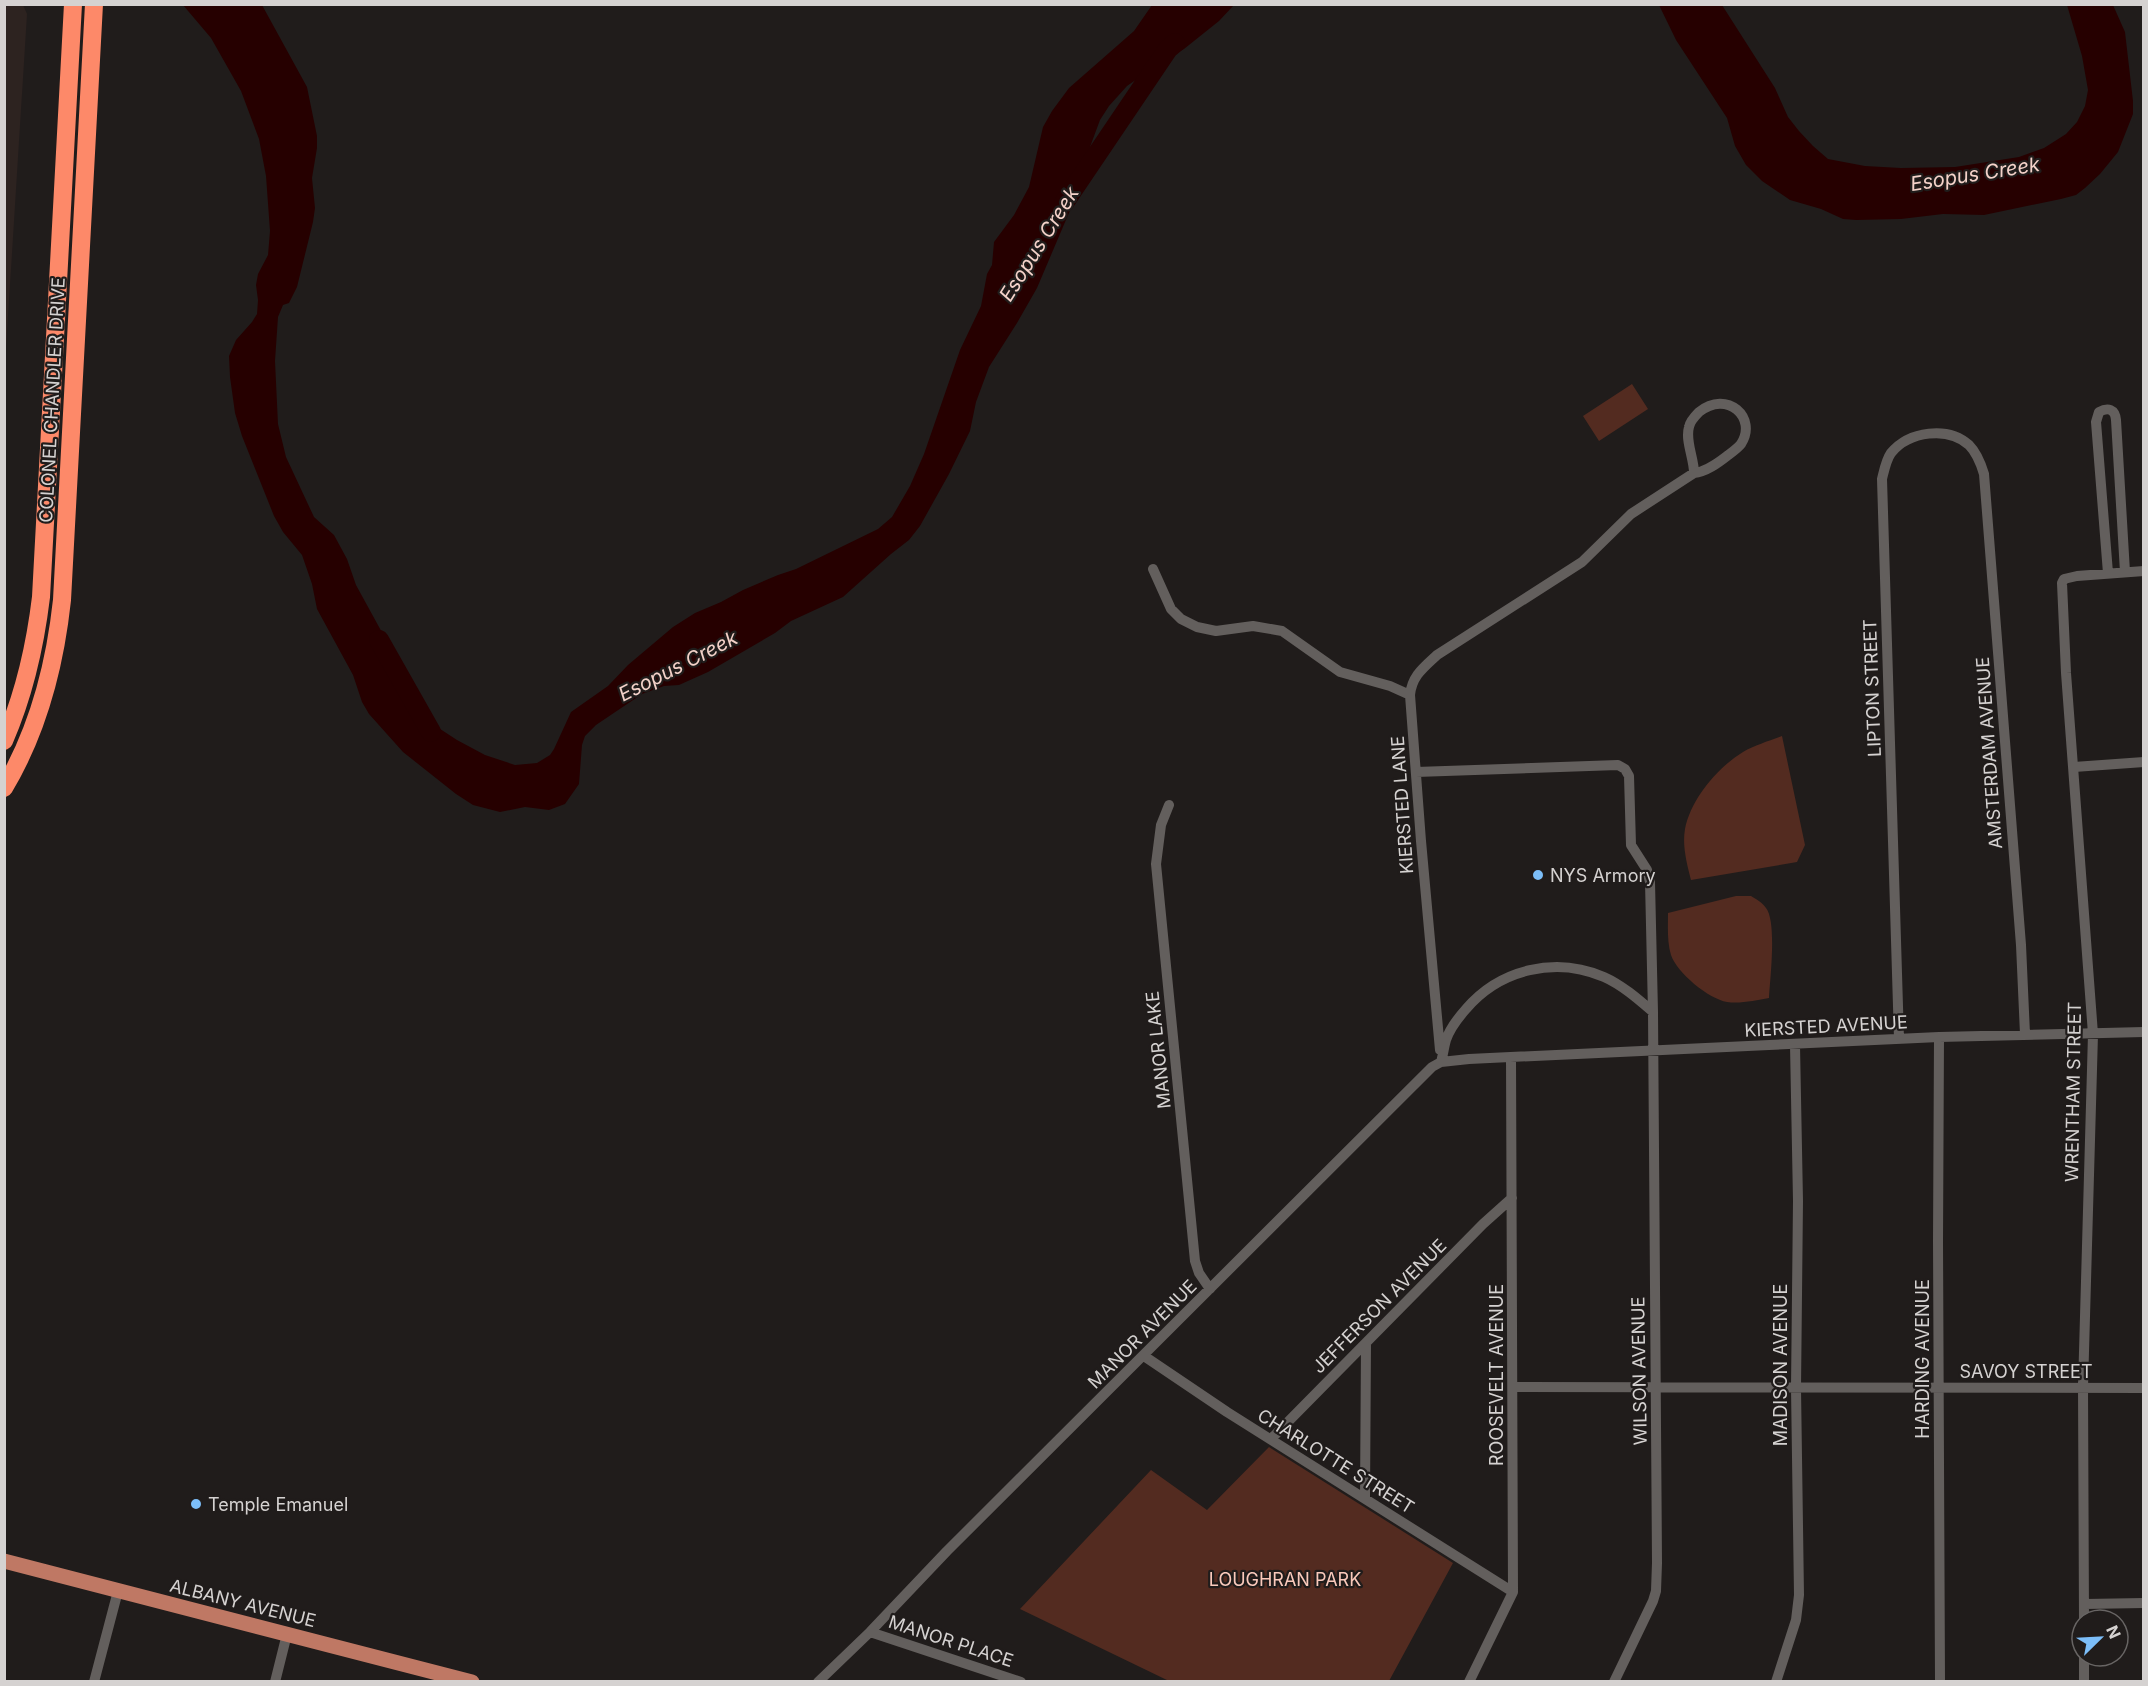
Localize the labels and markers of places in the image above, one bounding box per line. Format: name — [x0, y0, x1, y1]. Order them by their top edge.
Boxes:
place label: NYS Armory — [1550, 865, 1656, 886]
marker: NYS Armory — [1531, 868, 1545, 882]
place label: Temple Emanuel — [208, 1494, 348, 1515]
marker: Temple Emanuel — [189, 1497, 203, 1511]

